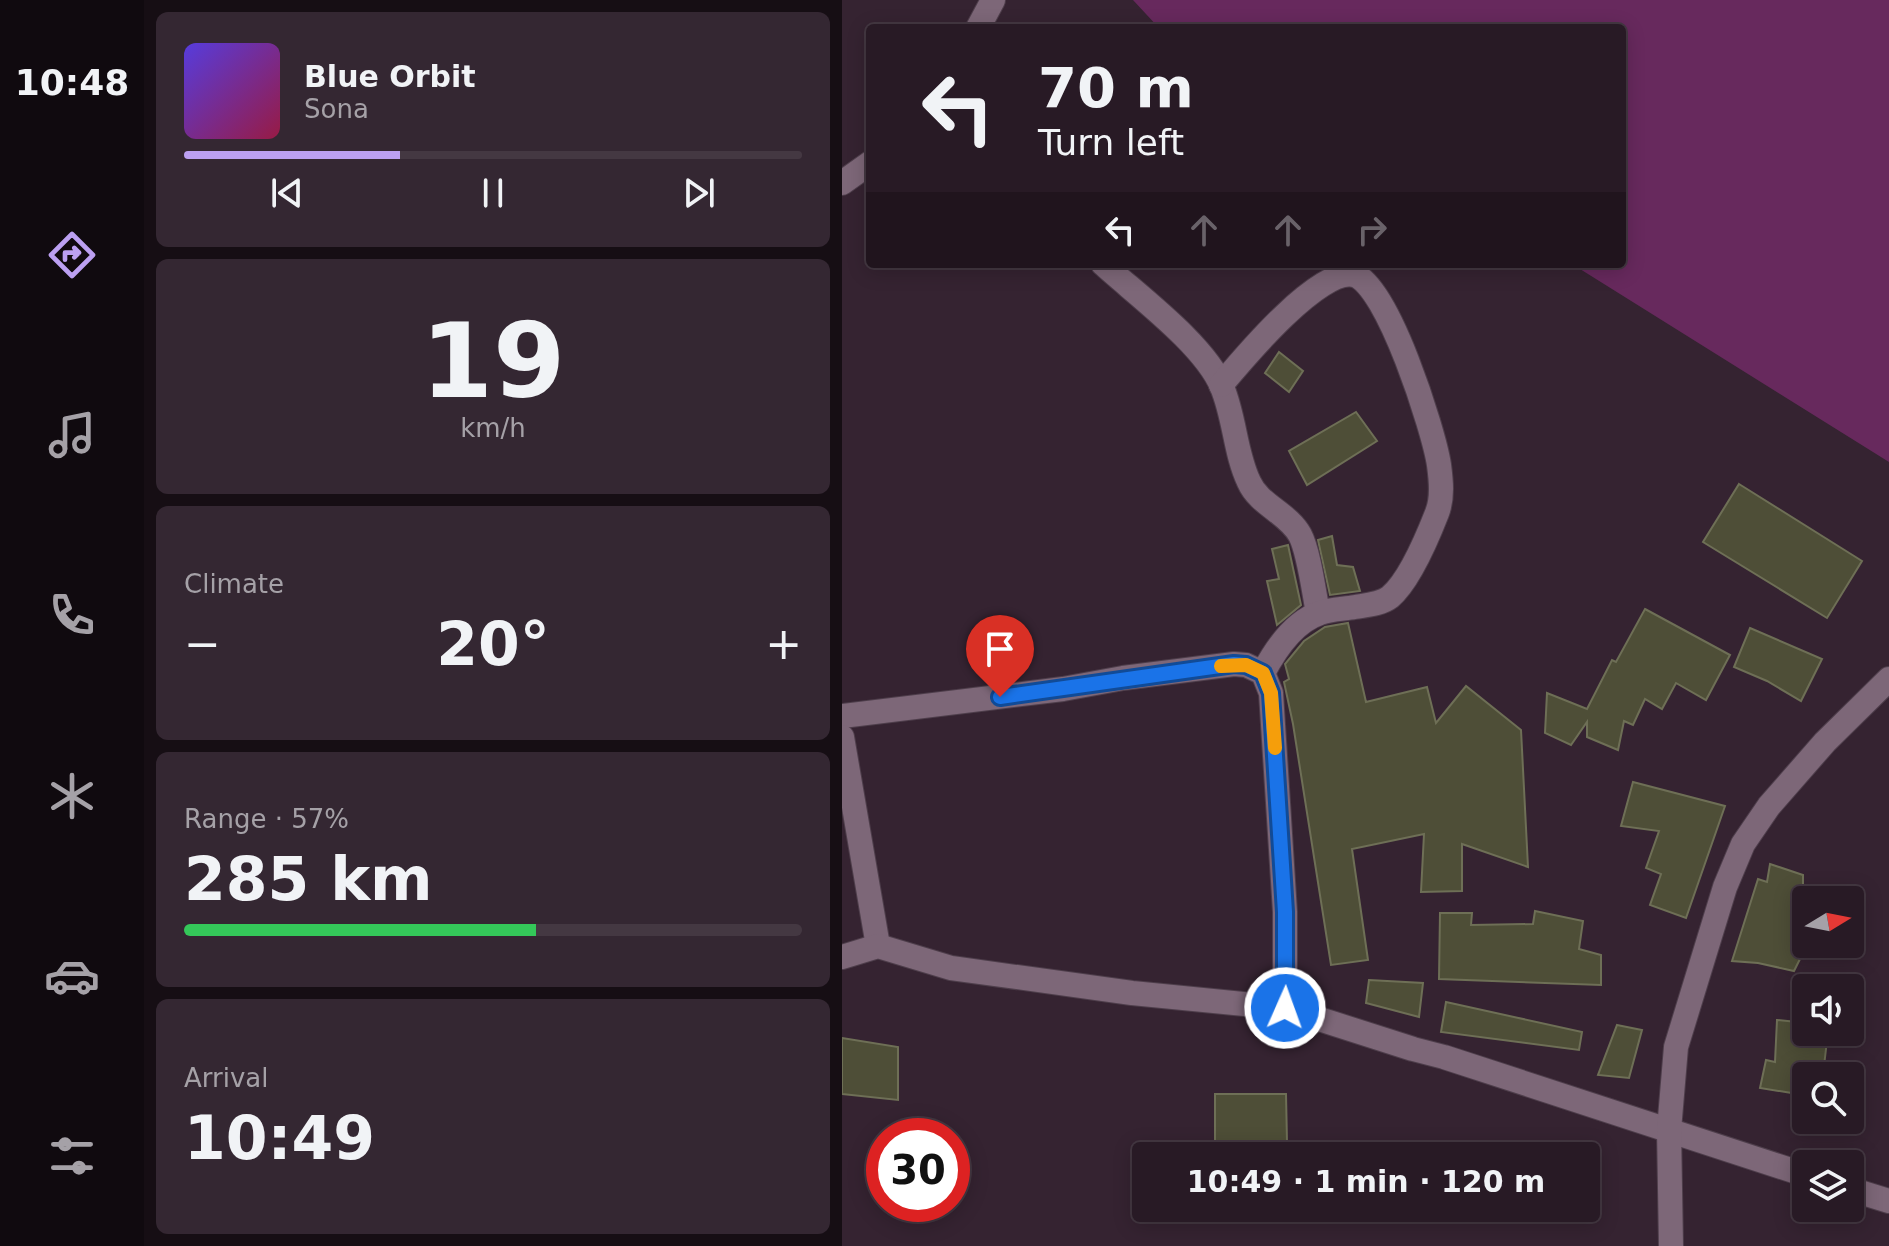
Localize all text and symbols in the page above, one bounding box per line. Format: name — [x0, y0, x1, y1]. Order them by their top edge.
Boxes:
text: 70 m — [1038, 55, 1194, 120]
icon: left — [906, 56, 1010, 160]
text: Blue Orbit — [304, 59, 476, 94]
text: 10:48 — [15, 62, 129, 103]
text: Sona — [304, 94, 369, 124]
text: Turn left — [1038, 122, 1184, 163]
icon: previous — [265, 171, 309, 215]
icon: pause — [471, 171, 515, 215]
icon: next — [677, 171, 721, 215]
icon: left — [1098, 208, 1142, 252]
icon: ahead — [1182, 208, 1226, 252]
icon: ahead — [1266, 208, 1310, 252]
icon: right — [1350, 208, 1394, 252]
icon: directions — [44, 227, 100, 283]
text: 19 — [421, 300, 565, 422]
icon: music — [44, 407, 100, 463]
text: km/h — [460, 413, 526, 443]
text: Climate — [184, 569, 284, 599]
icon: phone — [44, 587, 100, 643]
text: 20° — [436, 609, 550, 679]
pin — [966, 615, 1034, 697]
text: − — [184, 618, 221, 669]
text: + — [765, 618, 802, 669]
icon: arrive — [978, 627, 1022, 671]
icon: climate — [44, 768, 100, 824]
text: Range · 57% — [184, 804, 349, 834]
text: 285 km — [184, 844, 433, 914]
north arrow — [1792, 886, 1864, 958]
map controls — [1792, 886, 1864, 1222]
icon: car — [44, 948, 100, 1004]
position arrow — [1243, 966, 1327, 1050]
button: sound — [1792, 974, 1864, 1046]
button: search — [1792, 1062, 1864, 1134]
text: Arrival — [184, 1063, 268, 1093]
text: 10:49 — [184, 1103, 375, 1173]
speed limit sign: 30 — [866, 1118, 970, 1222]
icon: filters — [44, 1128, 100, 1184]
button: layers — [1792, 1150, 1864, 1222]
text: 10:49 · 1 min · 120 m — [1187, 1164, 1545, 1199]

